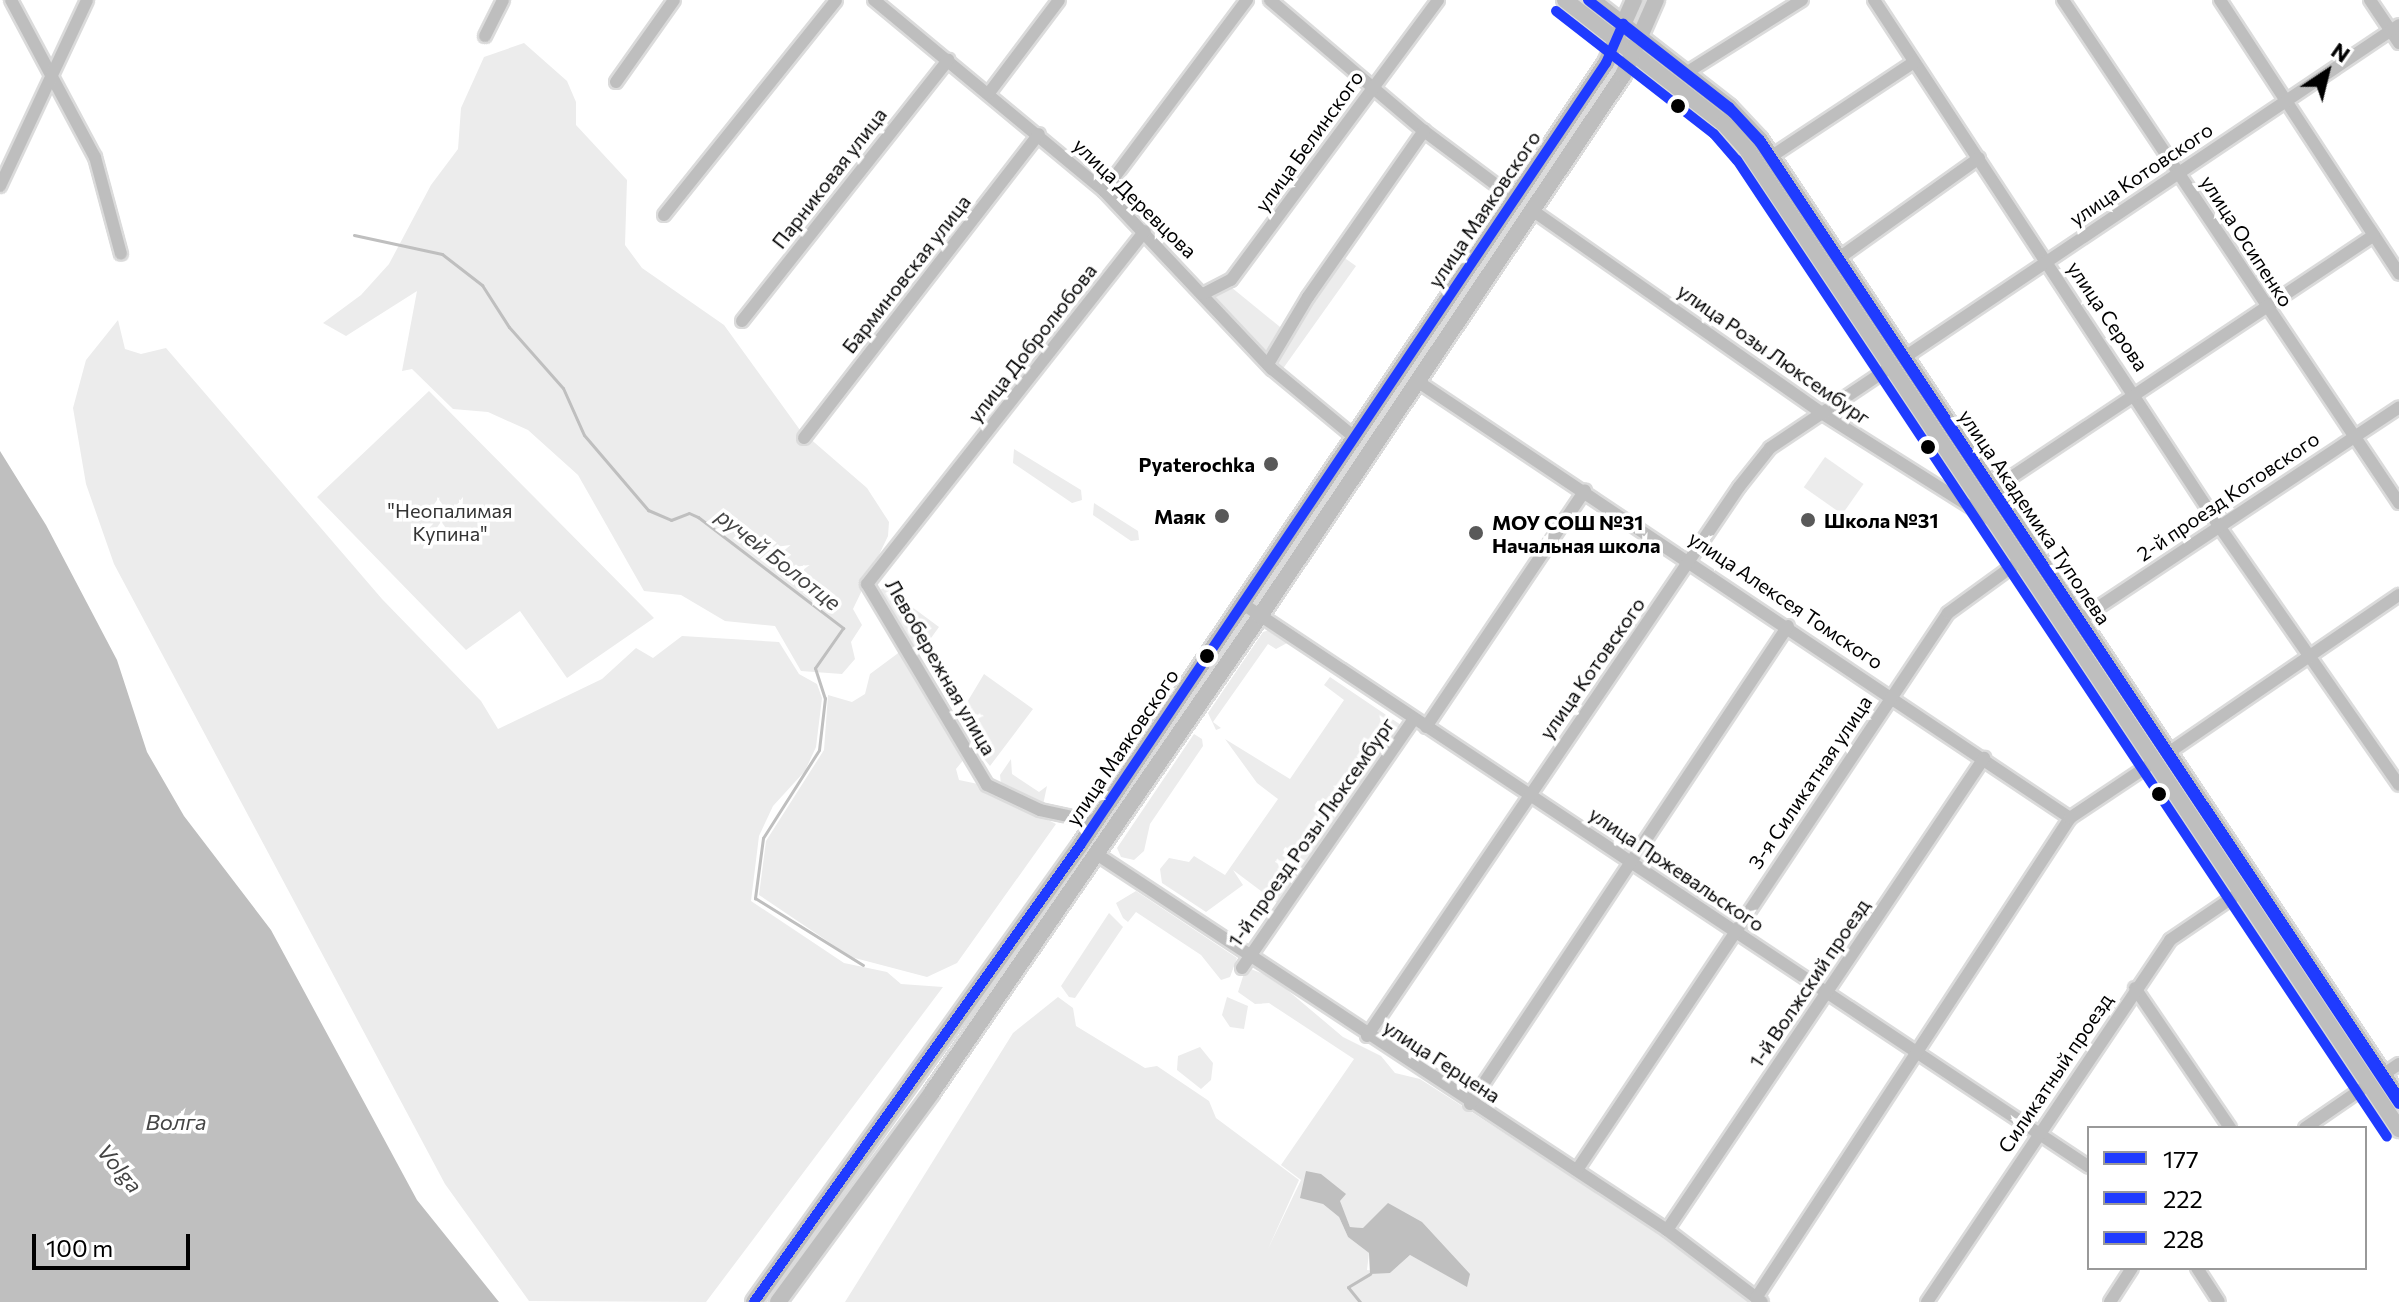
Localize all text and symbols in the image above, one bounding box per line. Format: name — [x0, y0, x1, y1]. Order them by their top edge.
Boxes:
north arrow — [2287, 32, 2367, 112]
text: N — [2327, 36, 2356, 68]
street label: улица Белинского — [1250, 66, 1368, 216]
unlabelled marker — [1670, 98, 1686, 114]
street label: Парниковая улица — [767, 103, 891, 253]
street label: улица Котовского — [2065, 117, 2217, 231]
street label: улица Маяковского — [1423, 126, 1545, 292]
street label: улица Деревцова — [1068, 133, 1202, 263]
street label: улица Осипенко — [2196, 171, 2298, 311]
street label: Барминовская улица — [837, 190, 975, 358]
street label: улица Серова — [2062, 256, 2154, 376]
street label: улица Добролюбова — [963, 259, 1101, 427]
street label: улица Розы Люксембург — [1673, 278, 1875, 430]
street label: улица Академика Туполева — [1954, 405, 2116, 629]
street label: 2-й проезд Котовского — [2132, 426, 2324, 566]
unlabelled marker — [1920, 439, 1936, 455]
place label: Pyaterochka — [1139, 452, 1255, 476]
marker: Pyaterochka — [1262, 455, 1280, 473]
park label: "Неопалимая Купина" — [388, 499, 512, 546]
water label: ручей Болотце — [711, 502, 847, 616]
place label: Маяк — [1154, 504, 1206, 528]
marker: Маяк — [1213, 507, 1231, 525]
place label: Школа №31 — [1824, 508, 1938, 532]
place label: МОУ СОШ №31 Начальная школа — [1492, 510, 1660, 557]
marker: Школа №31 — [1799, 511, 1817, 529]
marker: МОУ СОШ №31 Начальная школа — [1467, 524, 1485, 542]
street label: улица Алексея Томского — [1684, 526, 1888, 674]
street label: Левобережная улица — [881, 575, 1001, 759]
street label: улица Котовского — [1534, 592, 1650, 744]
unlabelled marker — [1199, 648, 1215, 664]
street label: улица Маяковского — [1061, 664, 1183, 830]
street label: 3-я Силикатная улица — [1743, 691, 1877, 873]
street label: 1-й проезд Розы Люксембург — [1223, 713, 1399, 951]
unlabelled marker — [2151, 786, 2167, 802]
street label: улица Пржевальского — [1585, 801, 1769, 937]
street label: 1-й Волжский проезд — [1744, 894, 1874, 1072]
street label: Силикатный проезд — [1993, 989, 2117, 1157]
street label: улица Герцена — [1379, 1014, 1505, 1108]
water label: Волга — [146, 1109, 206, 1135]
legend — [2087, 1126, 2367, 1270]
water label: Volga — [92, 1138, 148, 1198]
text: 177 — [2163, 1144, 2199, 1173]
text: 222 — [2163, 1184, 2203, 1213]
scale bar — [36, 1218, 194, 1268]
text: 228 — [2163, 1224, 2204, 1253]
text: 100 m — [46, 1233, 113, 1262]

